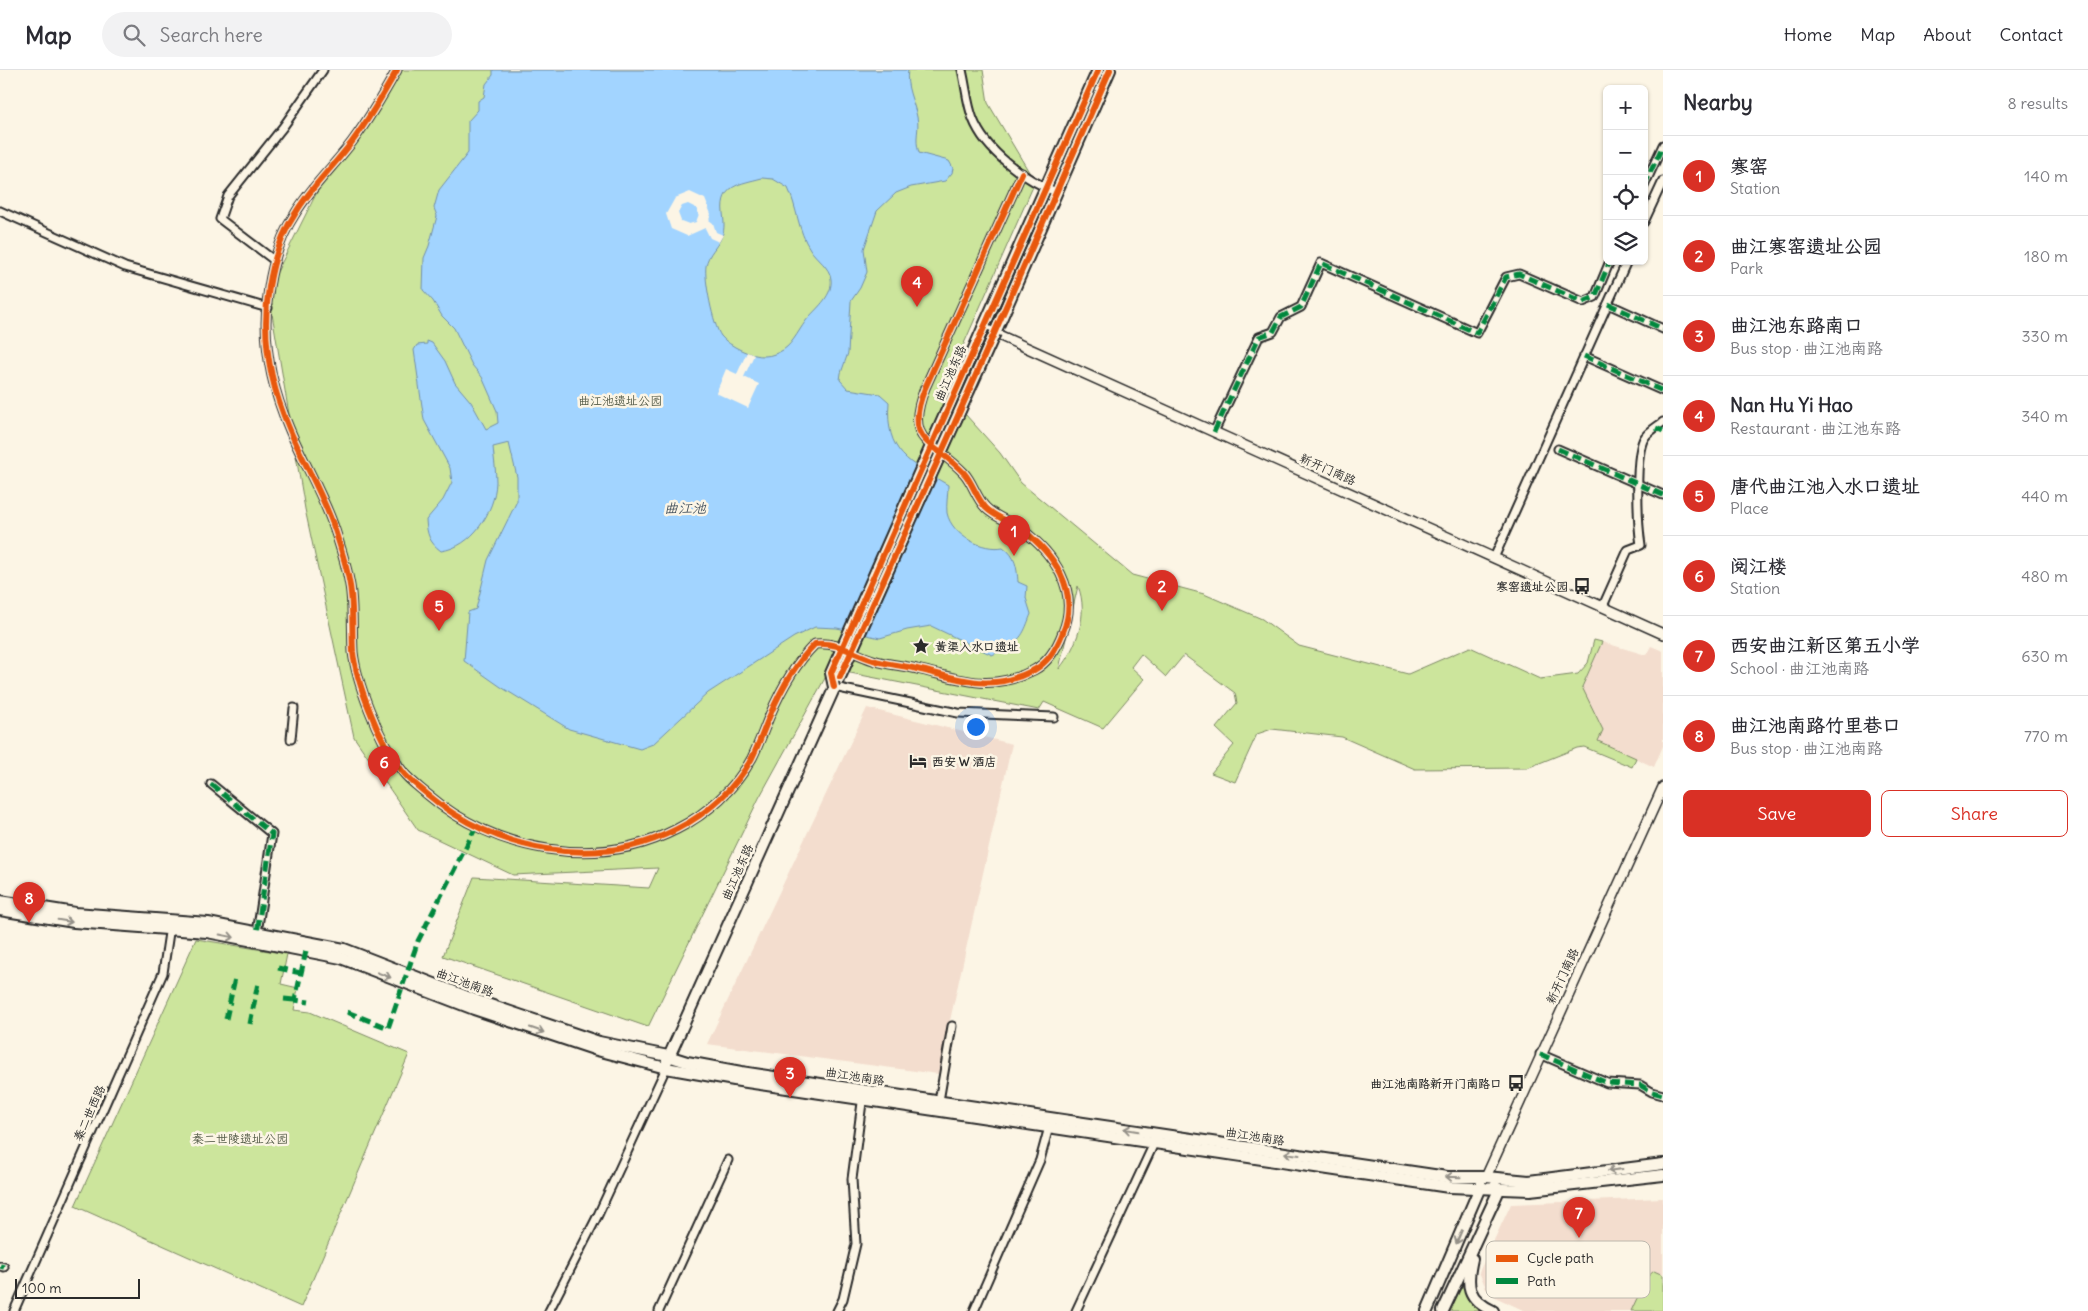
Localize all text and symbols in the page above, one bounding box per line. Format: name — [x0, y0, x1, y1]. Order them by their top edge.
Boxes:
search box — [102, 12, 452, 57]
text: Map — [25, 20, 72, 50]
icon: search — [120, 21, 148, 49]
text: Search here — [160, 23, 263, 47]
text: Home — [1784, 23, 1832, 46]
text: Map — [1860, 23, 1895, 46]
text: About — [1923, 23, 1971, 46]
text: Contact — [1999, 23, 2063, 46]
map controls — [1603, 85, 1648, 265]
button: + — [1603, 85, 1648, 130]
text: Nearby — [1683, 89, 1753, 116]
text: 8 results — [2007, 93, 2068, 113]
button: − — [1603, 130, 1648, 175]
text: 寒窑 — [1730, 154, 1768, 178]
text: 1 — [1696, 166, 1702, 186]
text: 140 m — [2024, 166, 2068, 186]
button: locate — [1603, 175, 1648, 220]
text: Station — [1730, 178, 1780, 198]
button: layers — [1603, 220, 1648, 265]
text: 曲江寒窑遗址公园 — [1730, 234, 1882, 258]
text: 2 — [1695, 246, 1703, 266]
text: 180 m — [2024, 246, 2068, 266]
text: Park — [1730, 258, 1763, 278]
pin: 4 — [901, 266, 933, 307]
text: 曲江池东路南口 — [1730, 313, 1863, 337]
text: 3 — [1694, 326, 1704, 346]
text: 330 m — [2021, 326, 2068, 346]
text: Bus stop · 曲江池南路 — [1730, 338, 1883, 358]
street label: 曲江池东路 — [931, 343, 969, 403]
park label: 曲江池遗址公园 — [578, 393, 662, 408]
text: Nan Hu Yi Hao — [1730, 393, 1853, 417]
text: 4 — [1694, 406, 1704, 426]
text: 340 m — [2021, 406, 2068, 426]
text: Restaurant · 曲江池东路 — [1730, 418, 1901, 438]
street label: 新开门南路 — [1298, 450, 1358, 488]
text: 唐代曲江池入水口遗址 — [1730, 474, 1920, 498]
text: 5 — [1694, 486, 1704, 506]
text: 440 m — [2021, 486, 2068, 506]
text: Place — [1730, 498, 1769, 518]
water label: 曲江池 — [664, 499, 707, 517]
pin: 1 — [998, 515, 1030, 556]
text: 阅江楼 — [1730, 554, 1787, 578]
text: 6 — [1694, 566, 1704, 586]
text: 480 m — [2021, 566, 2068, 586]
pin: 2 — [1146, 570, 1178, 611]
bus stop icon: 寒窑遗址公园 — [1572, 576, 1592, 596]
text: Station — [1730, 578, 1780, 598]
place label: 寒窑遗址公园 — [1496, 579, 1568, 594]
pin: 5 — [423, 590, 455, 631]
text: 西安曲江新区第五小学 — [1730, 633, 1920, 657]
place icon: 黄渠入水口遗址 — [911, 636, 931, 656]
place label: 黄渠入水口遗址 — [935, 639, 1019, 654]
text: 7 — [1695, 646, 1703, 666]
text: 630 m — [2021, 646, 2068, 666]
text: School · 曲江池南路 — [1730, 658, 1869, 678]
text: 曲江池南路竹里巷口 — [1730, 713, 1901, 737]
your location — [963, 714, 989, 740]
text: 8 — [1694, 726, 1704, 746]
text: 770 m — [2024, 726, 2068, 746]
text: Bus stop · 曲江池南路 — [1730, 738, 1883, 758]
pin: 6 — [368, 746, 400, 787]
hotel icon: 西安 W 酒店 — [908, 751, 928, 771]
place label: 西安 W 酒店 — [932, 754, 997, 769]
button: Save — [1683, 790, 1871, 837]
button: Share — [1881, 790, 2068, 837]
street label: 曲江池东路 — [718, 842, 756, 902]
pin: 8 — [13, 882, 45, 923]
one-way arrow — [57, 916, 73, 926]
one-way arrow — [219, 932, 235, 941]
street label: 新开门南路 — [1543, 946, 1581, 1006]
street label: 曲江池南路 — [434, 965, 496, 999]
one-way arrow — [376, 970, 391, 980]
one-way arrow — [529, 1026, 545, 1036]
pin: 3 — [774, 1057, 806, 1098]
street label: 曲江池南路 — [824, 1064, 886, 1088]
bus stop icon: 曲江池南路新开门南路口 — [1506, 1073, 1526, 1093]
place label: 曲江池南路新开门南路口 — [1370, 1076, 1502, 1091]
street label: 秦二世西路 — [70, 1083, 108, 1143]
street label: 曲江池南路 — [1224, 1124, 1286, 1148]
one-way arrow — [1124, 1125, 1140, 1135]
park label: 秦二世陵遗址公园 — [192, 1131, 288, 1146]
one-way arrow — [1284, 1149, 1300, 1159]
one-way arrow — [1607, 1165, 1623, 1175]
one-way arrow — [1445, 1172, 1461, 1181]
pin: 7 — [1563, 1197, 1595, 1238]
one-way arrow — [1453, 1230, 1462, 1245]
legend — [1486, 1241, 1650, 1298]
text: Cycle path — [1527, 1249, 1594, 1267]
text: Path — [1527, 1272, 1556, 1290]
scale bar — [15, 1276, 140, 1299]
text: 100 m — [22, 1279, 62, 1297]

